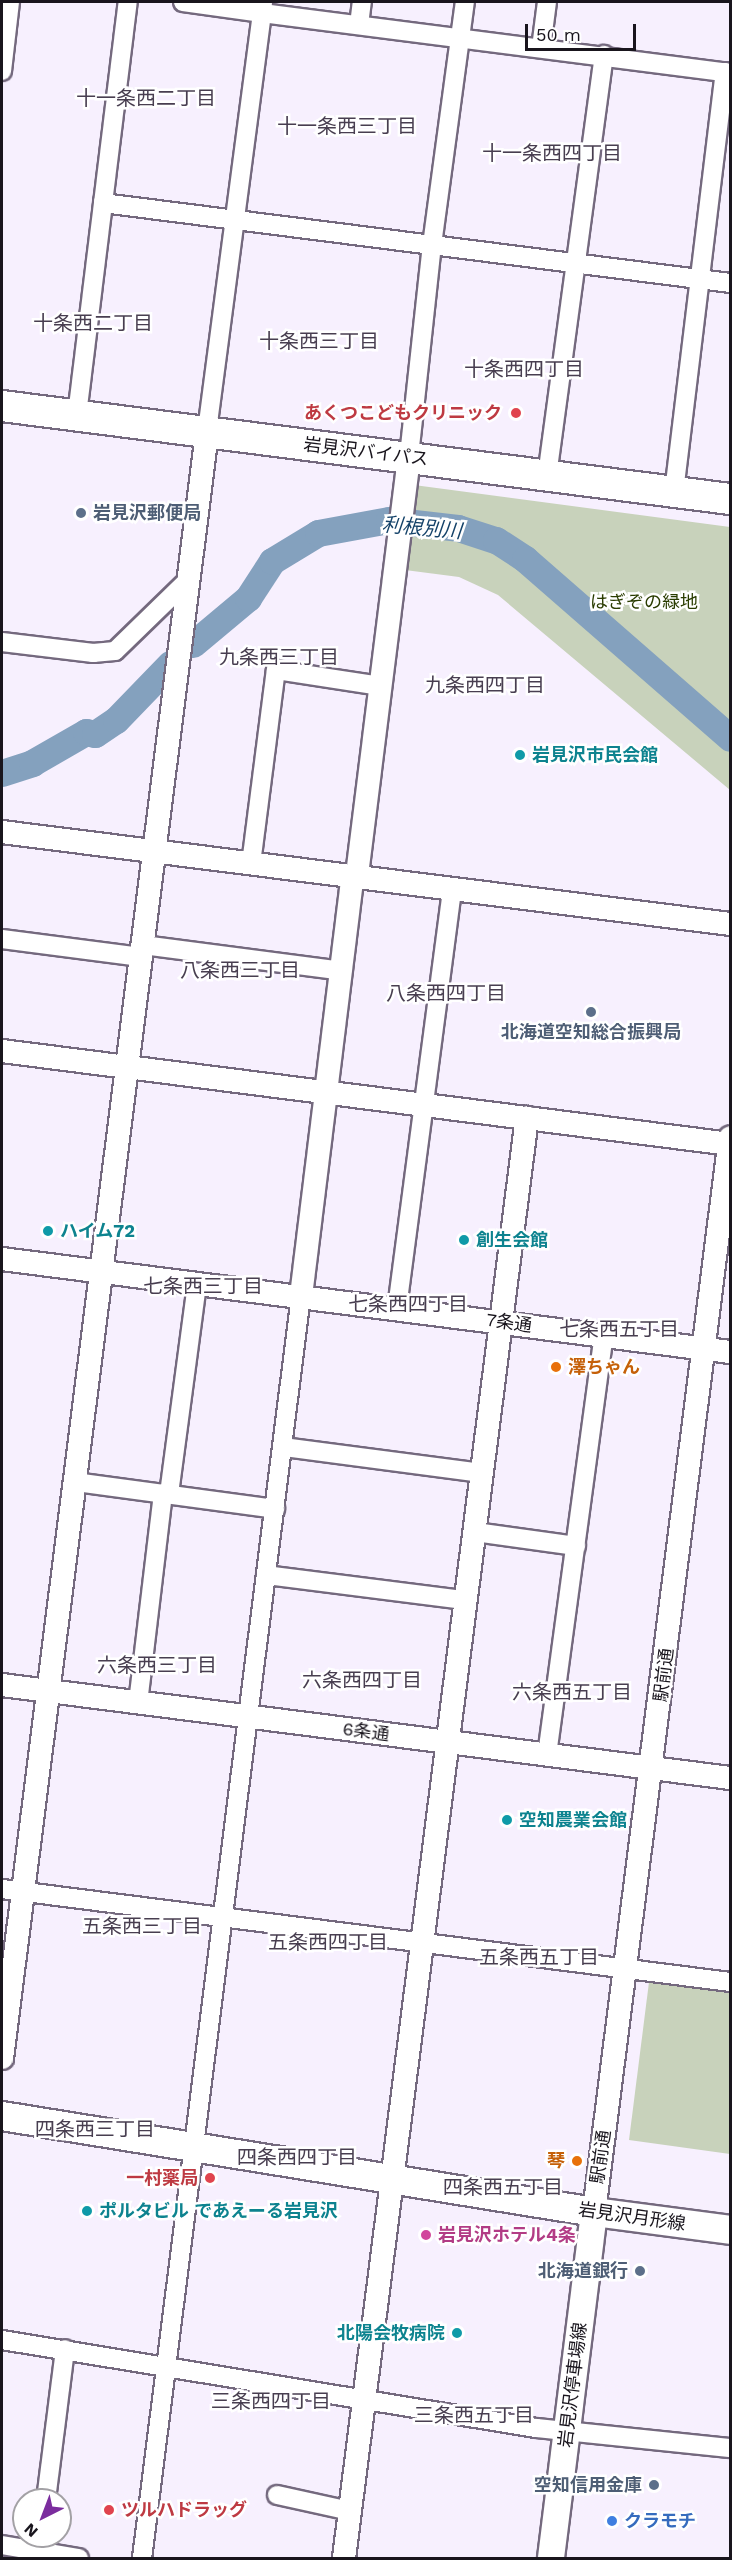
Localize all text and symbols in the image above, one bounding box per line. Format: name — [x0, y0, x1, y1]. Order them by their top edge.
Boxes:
scale bar — [528, 12, 639, 50]
text: 50 m — [536, 24, 581, 45]
district label: 十一条西二丁目 — [76, 86, 216, 110]
district label: 十一条西三丁目 — [277, 114, 417, 138]
district label: 十一条西四丁目 — [482, 141, 622, 165]
district label: 十条西二丁目 — [33, 311, 153, 335]
district label: 十条西三丁目 — [259, 329, 379, 353]
district label: 十条西四丁目 — [464, 357, 584, 381]
place label: あくつこどもクリニック — [304, 402, 502, 424]
marker: あくつこどもクリニック — [507, 404, 525, 422]
street label: 岩見沢バイパス — [302, 434, 430, 470]
place label: 岩見沢郵便局 — [93, 502, 201, 524]
marker: 岩見沢郵便局 — [74, 506, 88, 520]
water label: 利根別川 — [381, 513, 463, 543]
park label: はぎぞの緑地 — [590, 591, 698, 613]
district label: 九条西三丁目 — [219, 645, 339, 669]
district label: 九条西四丁目 — [425, 673, 545, 697]
place label: 岩見沢市民会館 — [532, 744, 658, 766]
marker: 岩見沢市民会館 — [513, 748, 527, 762]
district label: 八条西三丁目 — [180, 958, 300, 982]
district label: 八条西四丁目 — [386, 981, 506, 1005]
marker: 北海道空知総合振興局 — [584, 1005, 598, 1019]
place label: 北海道空知総合振興局 — [501, 1021, 681, 1043]
place label: ハイム72 — [60, 1220, 136, 1242]
marker: ハイム72 — [41, 1224, 55, 1238]
place label: 創生会館 — [476, 1229, 548, 1251]
marker: 創生会館 — [457, 1233, 471, 1247]
district label: 七条西三丁目 — [143, 1274, 263, 1298]
district label: 七条西四丁目 — [348, 1292, 468, 1316]
street label: 7条通 — [485, 1309, 533, 1337]
district label: 七条西五丁目 — [559, 1317, 679, 1341]
place label: 澤ちゃん — [568, 1356, 640, 1378]
marker: 澤ちゃん — [549, 1360, 563, 1374]
street label: 駅前通 — [650, 1647, 678, 1703]
district label: 六条西三丁目 — [97, 1653, 217, 1677]
district label: 六条西四丁目 — [302, 1668, 422, 1692]
district label: 六条西五丁目 — [512, 1680, 632, 1704]
street label: 6条通 — [341, 1718, 391, 1746]
place label: 空知農業会館 — [519, 1809, 627, 1831]
marker: 空知農業会館 — [500, 1813, 514, 1827]
district label: 五条西三丁目 — [82, 1914, 202, 1938]
district label: 五条西四丁目 — [268, 1930, 388, 1954]
district label: 五条西五丁目 — [479, 1945, 599, 1969]
district label: 四条西三丁目 — [35, 2117, 155, 2141]
street label: 駅前通 — [587, 2129, 615, 2185]
district label: 四条西四丁目 — [237, 2145, 357, 2169]
place label: 琴 — [547, 2150, 565, 2172]
marker: 琴 — [570, 2154, 584, 2168]
place label: 一村薬局 — [126, 2167, 198, 2189]
marker: 一村薬局 — [203, 2171, 217, 2185]
district label: 四条西五丁目 — [443, 2175, 563, 2199]
street label: 岩見沢月形線 — [577, 2199, 687, 2235]
place label: ポルタビル であえーる岩見沢 — [99, 2200, 338, 2222]
marker: ポルタビル であえーる岩見沢 — [80, 2204, 94, 2218]
place label: 岩見沢ホテル4条 — [438, 2224, 576, 2246]
marker: 岩見沢ホテル4条 — [419, 2228, 433, 2242]
place label: 北海道銀行 — [538, 2260, 628, 2282]
marker: 北海道銀行 — [633, 2264, 647, 2278]
street label: 岩見沢停車場線 — [555, 2321, 591, 2449]
place label: 北陽会牧病院 — [337, 2322, 445, 2344]
marker: 北陽会牧病院 — [450, 2326, 464, 2340]
district label: 三条西四丁目 — [211, 2389, 331, 2413]
district label: 三条西五丁目 — [414, 2403, 534, 2427]
place label: 空知信用金庫 — [534, 2474, 642, 2496]
marker: 空知信用金庫 — [647, 2478, 661, 2492]
north arrow — [12, 2488, 72, 2548]
place label: ツルハドラッグ — [121, 2499, 247, 2521]
marker: ツルハドラッグ — [102, 2503, 116, 2517]
place label: クラモチ — [624, 2510, 696, 2532]
marker: クラモチ — [605, 2514, 619, 2528]
text: N — [20, 2519, 42, 2541]

